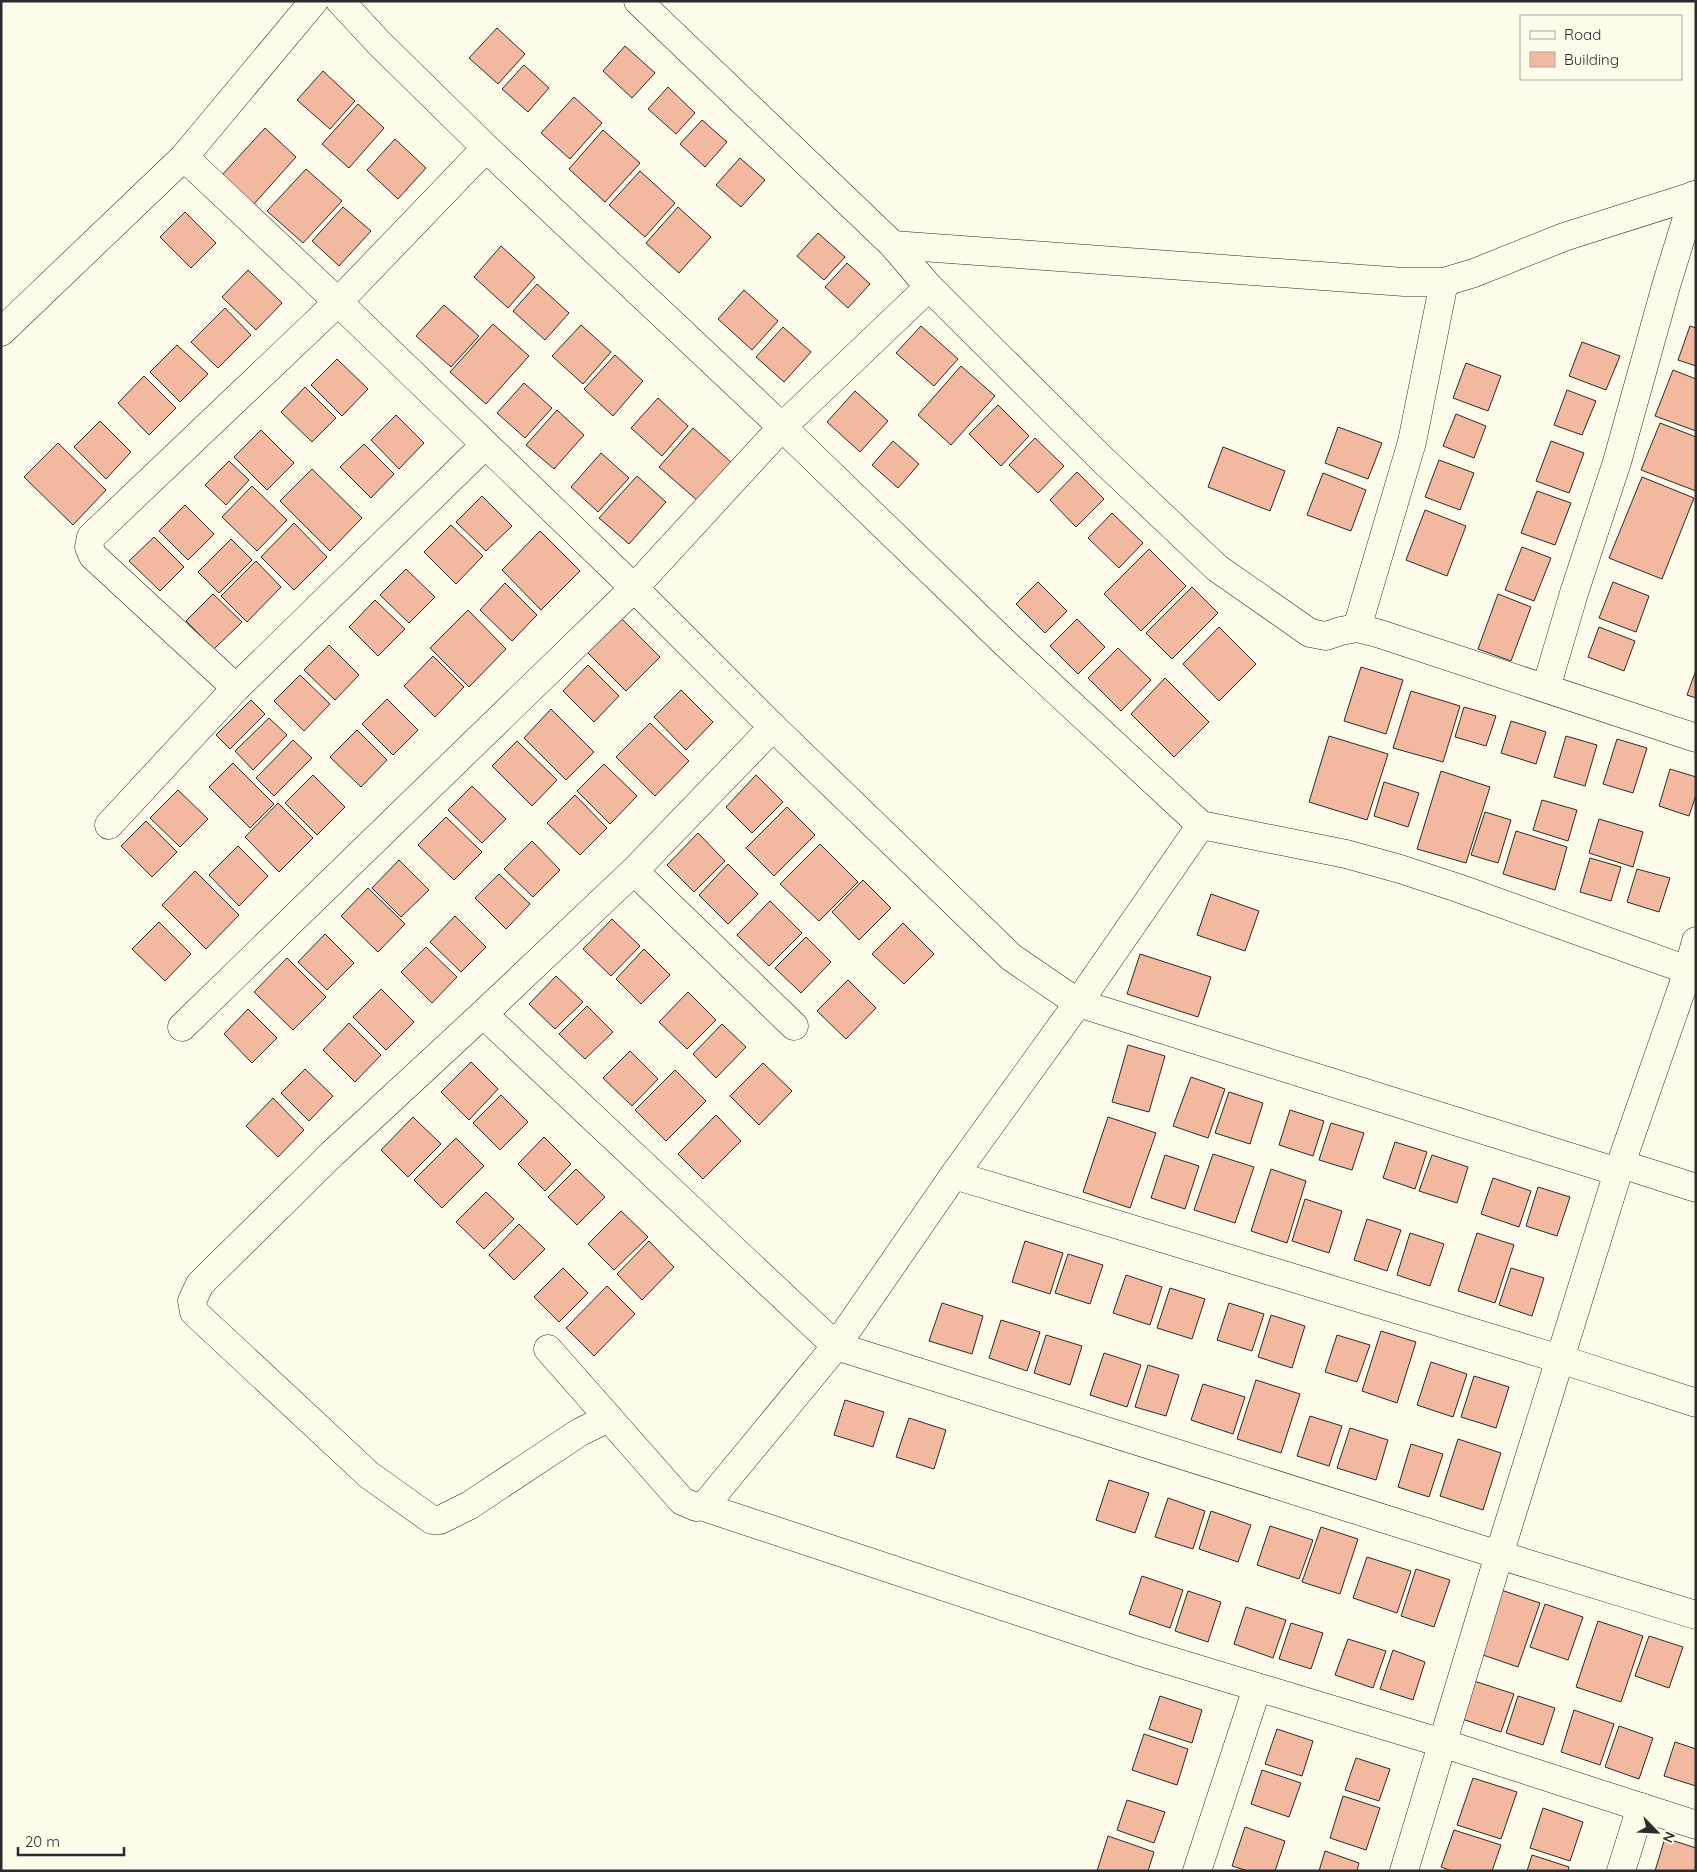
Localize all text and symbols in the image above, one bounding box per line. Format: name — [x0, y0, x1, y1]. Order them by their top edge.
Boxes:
legend — [1520, 15, 1682, 80]
text: Road — [1564, 25, 1601, 44]
text: Building — [1564, 50, 1619, 69]
north arrow — [1632, 1807, 1682, 1857]
scale bar — [18, 1824, 124, 1856]
text: N — [1659, 1829, 1679, 1846]
text: 20 m — [25, 1832, 60, 1851]

